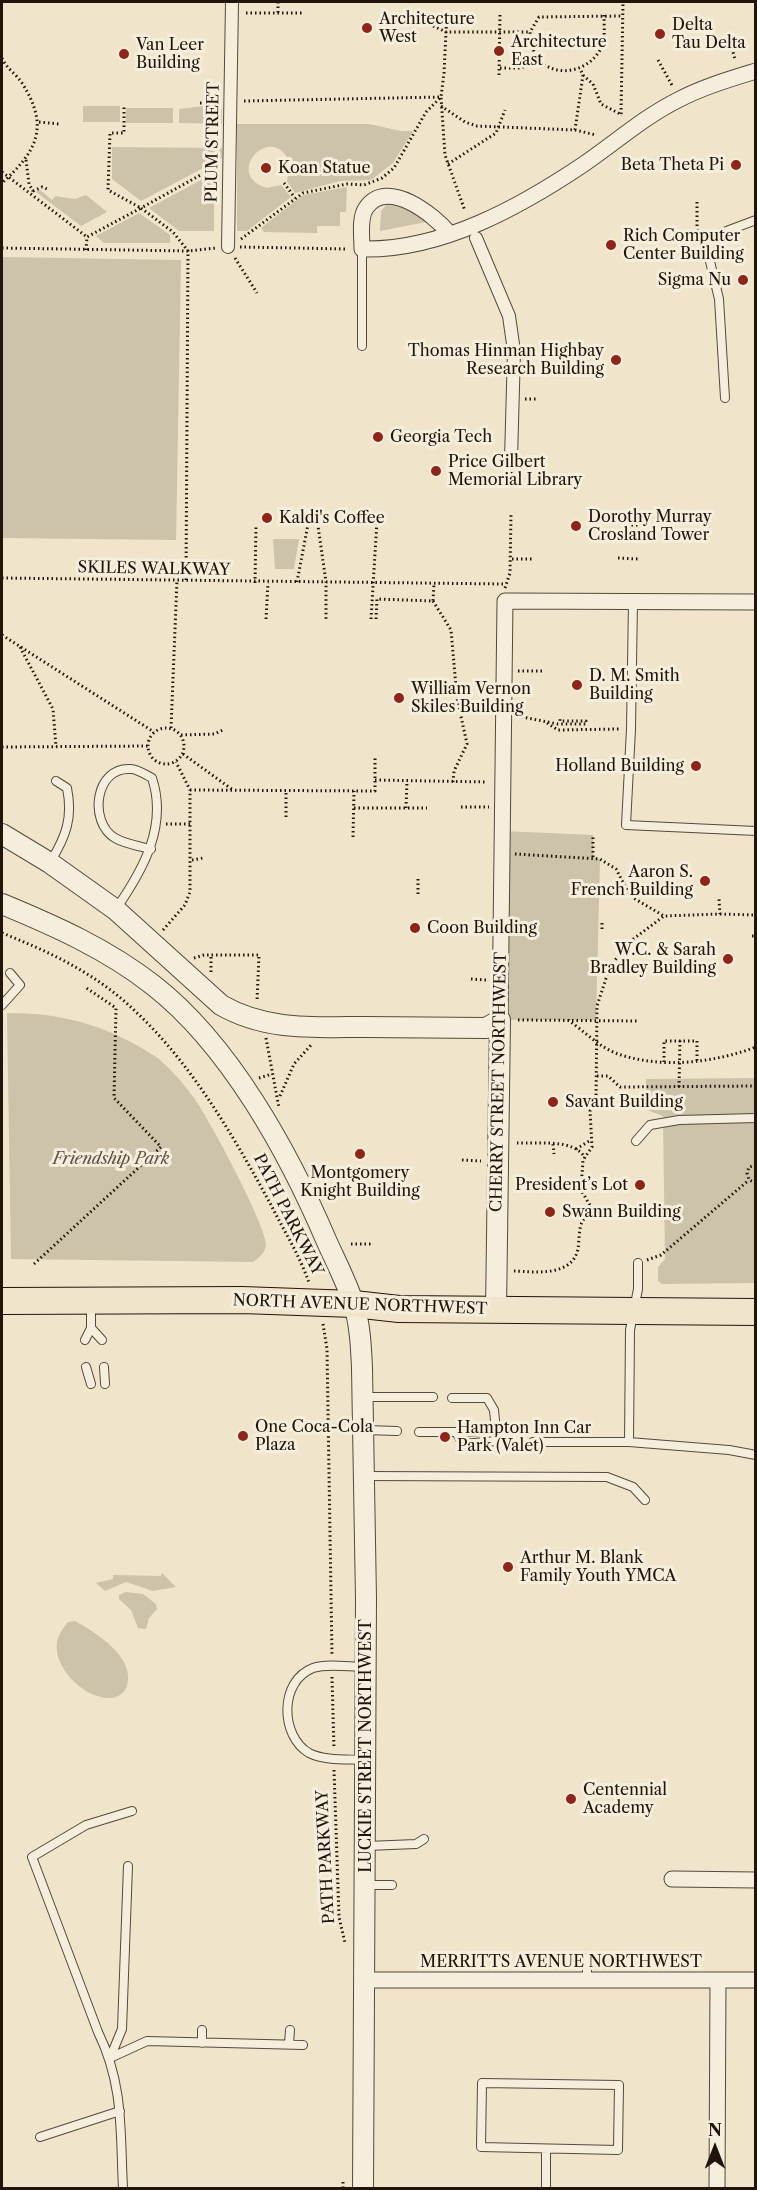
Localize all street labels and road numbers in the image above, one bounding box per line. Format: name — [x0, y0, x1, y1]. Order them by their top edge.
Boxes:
street label: PLUM STREET — [202, 81, 224, 203]
street label: SKILES WALKWAY — [77, 558, 231, 580]
street label: CHERRY STREET NORTHWEST — [487, 952, 511, 1212]
street label: PATH PARKWAY — [249, 1151, 327, 1279]
street label: NORTH AVENUE NORTHWEST — [232, 1291, 488, 1319]
street label: LUCKIE STREET NORTHWEST — [356, 1619, 376, 1873]
street label: PATH PARKWAY — [313, 1789, 339, 1925]
street label: MERRITTS AVENUE NORTHWEST — [420, 1952, 702, 1972]

